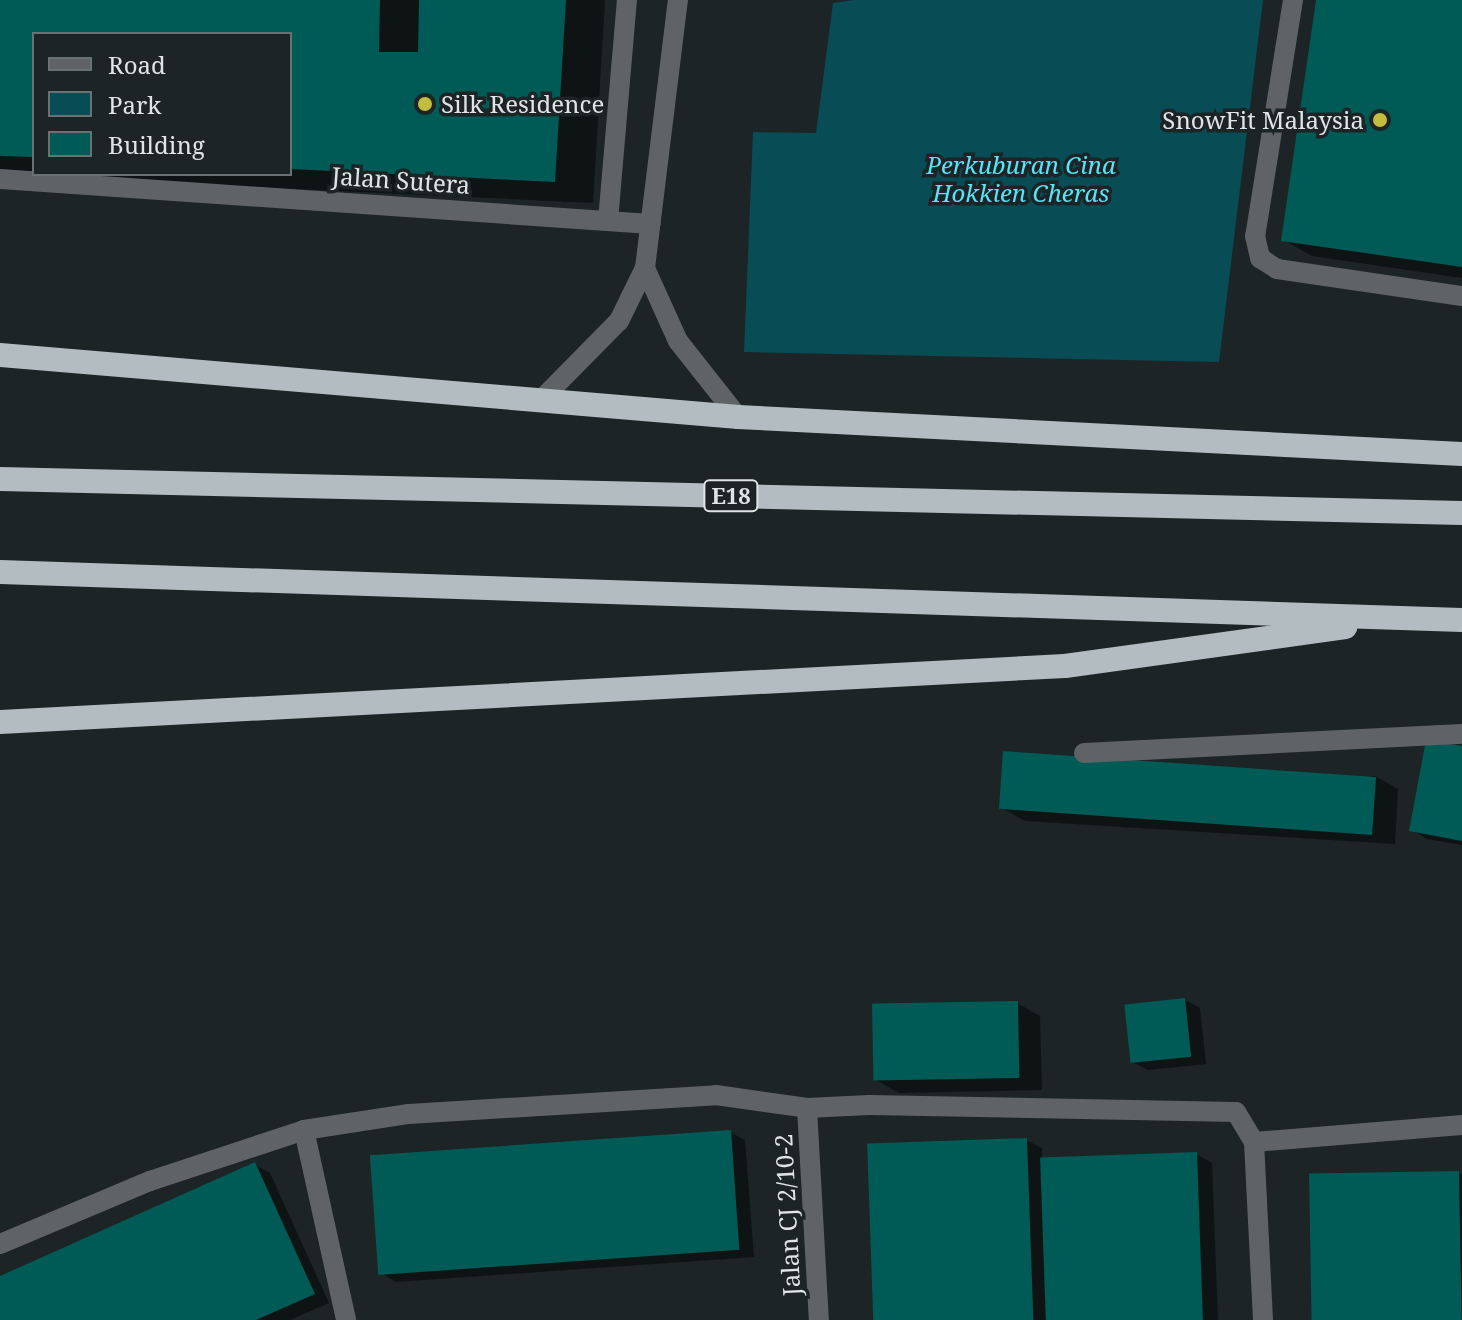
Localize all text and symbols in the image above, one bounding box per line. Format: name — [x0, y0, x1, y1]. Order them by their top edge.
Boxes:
legend — [32, 32, 292, 176]
text: Road — [108, 48, 166, 81]
text: Park — [108, 88, 161, 121]
place label: Silk Residence — [441, 90, 604, 118]
marker: Silk Residence — [416, 95, 434, 113]
place label: SnowFit Malaysia — [1162, 106, 1364, 134]
marker: SnowFit Malaysia — [1371, 111, 1389, 129]
text: Building — [108, 128, 205, 161]
park label: Perkuburan Cina Hokkien Cheras — [926, 151, 1116, 207]
street label: Jalan Sutera — [331, 161, 471, 199]
road number: E18 — [703, 478, 759, 514]
street label: Jalan CJ 2/10-2 — [768, 1133, 806, 1297]

